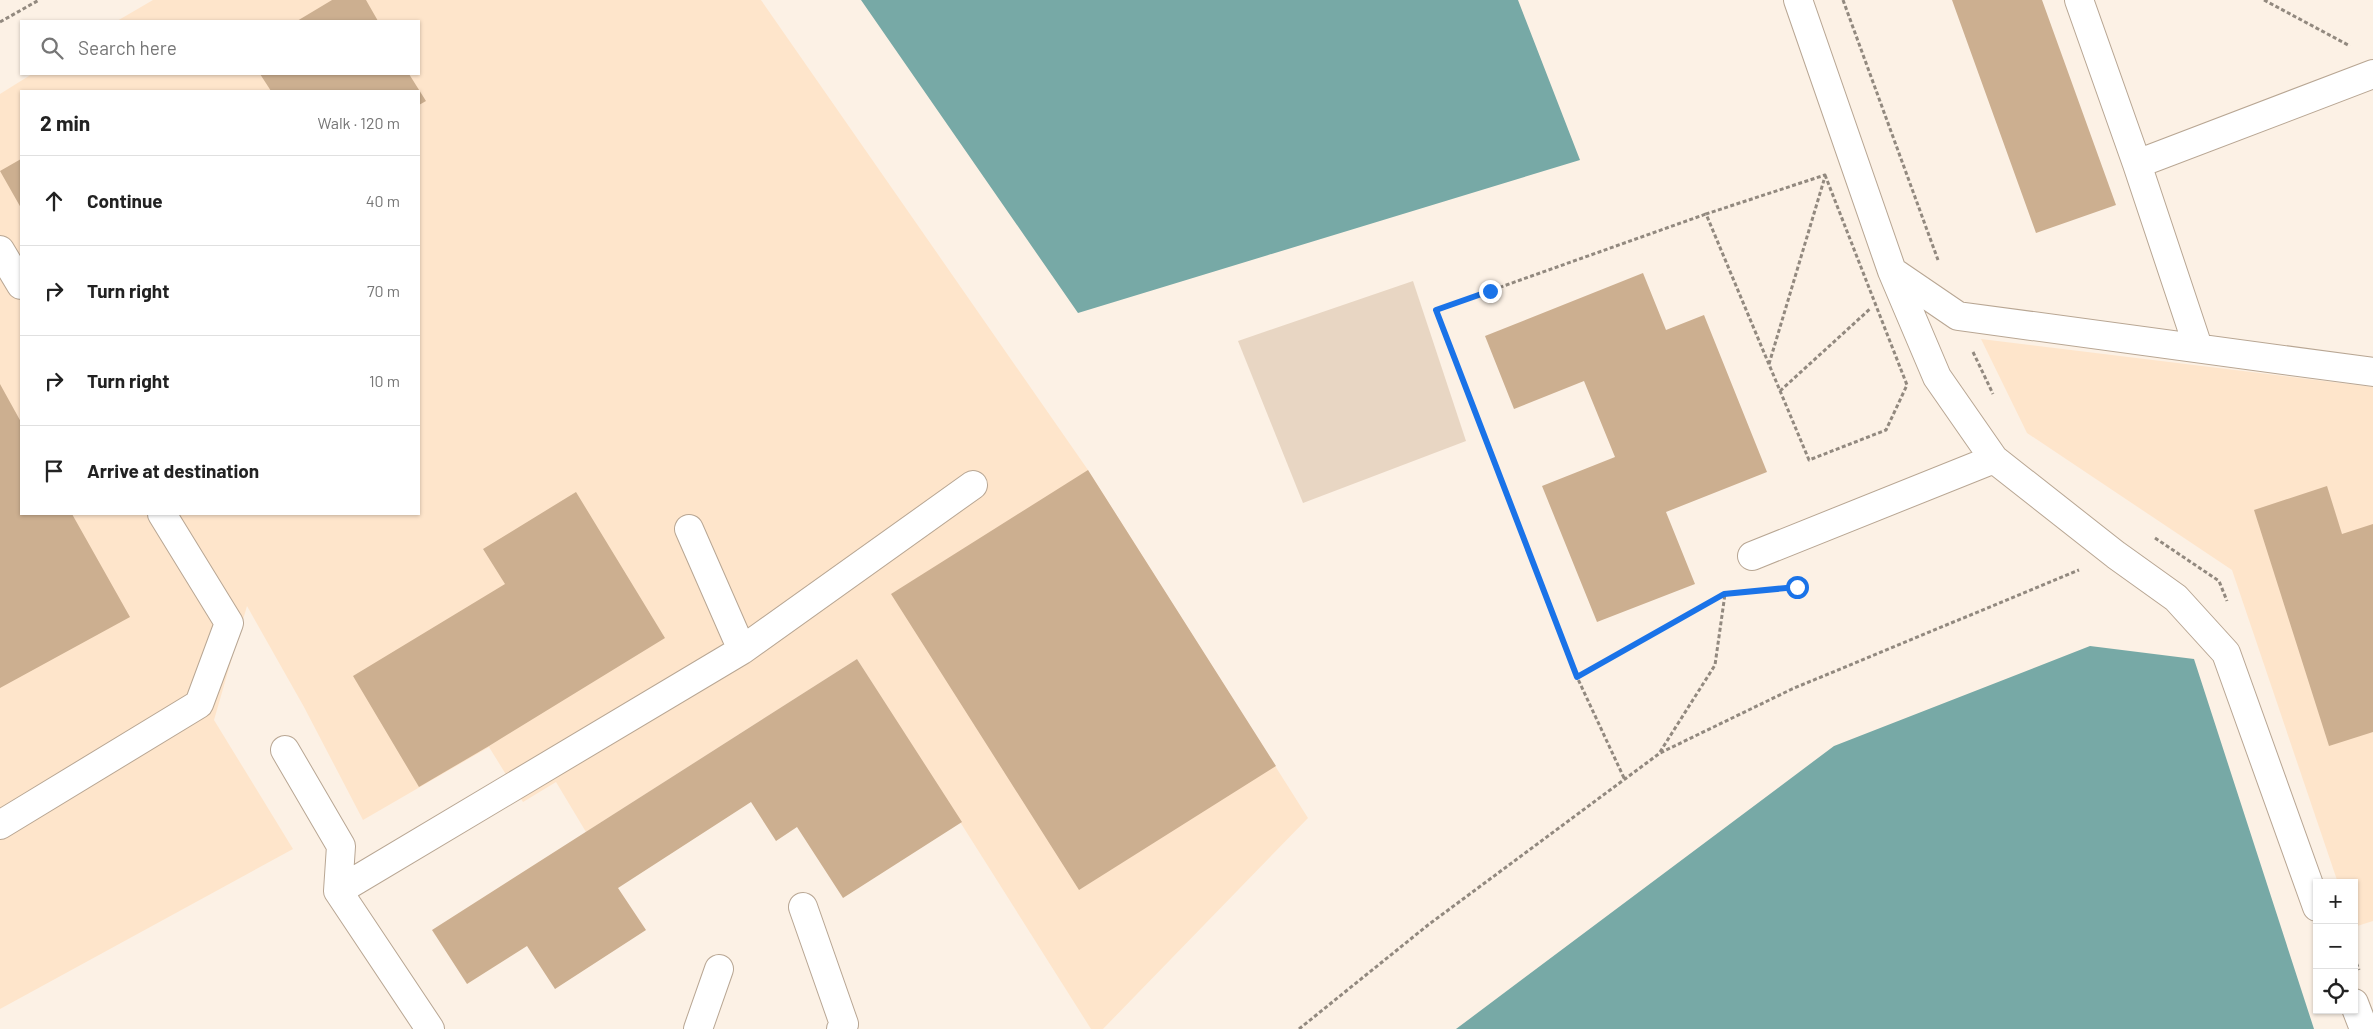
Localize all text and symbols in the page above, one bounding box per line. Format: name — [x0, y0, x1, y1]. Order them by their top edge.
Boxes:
search box — [20, 20, 420, 75]
icon: search — [38, 34, 66, 62]
text: Search here — [78, 36, 177, 59]
text: 2 min — [40, 110, 90, 135]
text: Walk · 120 m — [317, 113, 400, 132]
icon: ahead — [40, 187, 68, 215]
text: Continue — [87, 189, 163, 212]
text: 40 m — [366, 191, 400, 210]
icon: right — [40, 277, 68, 305]
text: Turn right — [87, 279, 169, 302]
route end — [1479, 280, 1502, 303]
text: 70 m — [367, 281, 400, 300]
icon: right — [40, 367, 68, 395]
text: Turn right — [87, 369, 169, 392]
text: 10 m — [369, 371, 400, 390]
icon: arrive — [40, 457, 68, 485]
text: Arrive at destination — [87, 459, 259, 482]
route start — [1786, 576, 1809, 599]
map controls — [2313, 879, 2358, 1014]
button: + — [2313, 879, 2358, 924]
button: − — [2313, 924, 2358, 969]
button: locate — [2313, 969, 2358, 1014]

